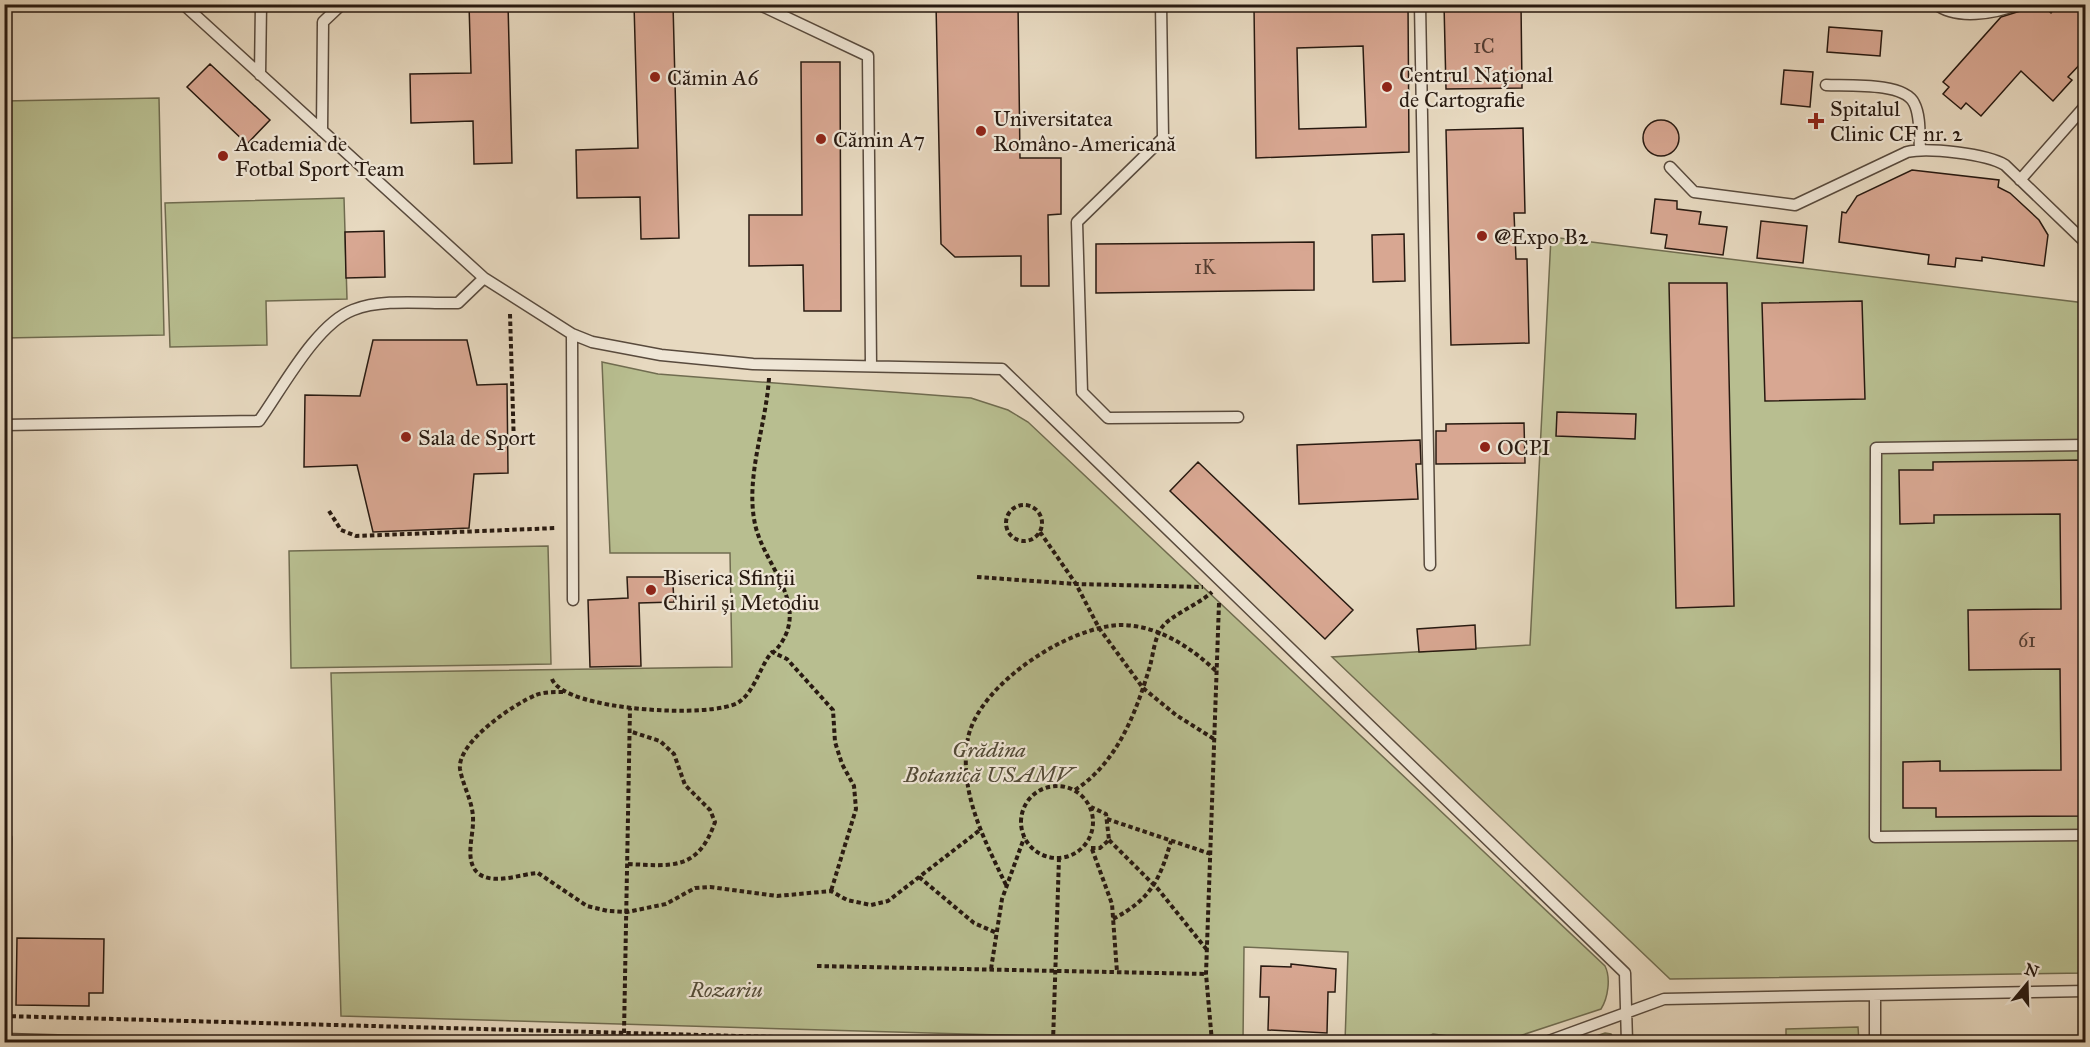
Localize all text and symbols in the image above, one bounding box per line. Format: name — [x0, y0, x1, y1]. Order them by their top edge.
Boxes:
house number: 1C — [1473, 34, 1495, 58]
place label: Centrul Național de Cartografie — [1399, 61, 1553, 113]
place label: Cămin A6 — [667, 64, 759, 91]
marker: Cămin A6 — [648, 70, 662, 84]
marker: Centrul Național de Cartografie — [1380, 80, 1394, 94]
place label: Spitalul Clinic CF nr. 2 — [1830, 95, 1963, 147]
place label: Universitatea Româno-Americană — [993, 105, 1177, 157]
marker: Spitalul Clinic CF nr. 2 — [1807, 112, 1825, 130]
marker: Universitatea Româno-Americană — [974, 124, 988, 138]
place label: Cămin A7 — [833, 126, 925, 153]
place label: Academia de Fotbal Sport Team — [234, 130, 405, 182]
marker: Cămin A7 — [814, 132, 828, 146]
marker: Academia de Fotbal Sport Team — [216, 149, 230, 163]
place label: @Expo B2 — [1494, 223, 1589, 250]
marker: @Expo B2 — [1475, 229, 1489, 243]
house number: 1K — [1194, 255, 1217, 279]
place label: Sala de Sport — [418, 424, 536, 451]
marker: Sala de Sport — [399, 430, 413, 444]
place label: OCPI — [1497, 434, 1551, 461]
marker: OCPI — [1478, 440, 1492, 454]
place label: Biserica Sfinții Chiril și Metodiu — [663, 564, 820, 616]
marker: Biserica Sfinții Chiril și Metodiu — [644, 583, 658, 597]
house number: 61 — [2018, 628, 2036, 652]
park label: Grădina Botanică USAMV — [903, 736, 1078, 788]
north arrow — [1997, 954, 2057, 1014]
text: N — [2022, 959, 2042, 982]
park label: Rozariu — [688, 976, 763, 1003]

